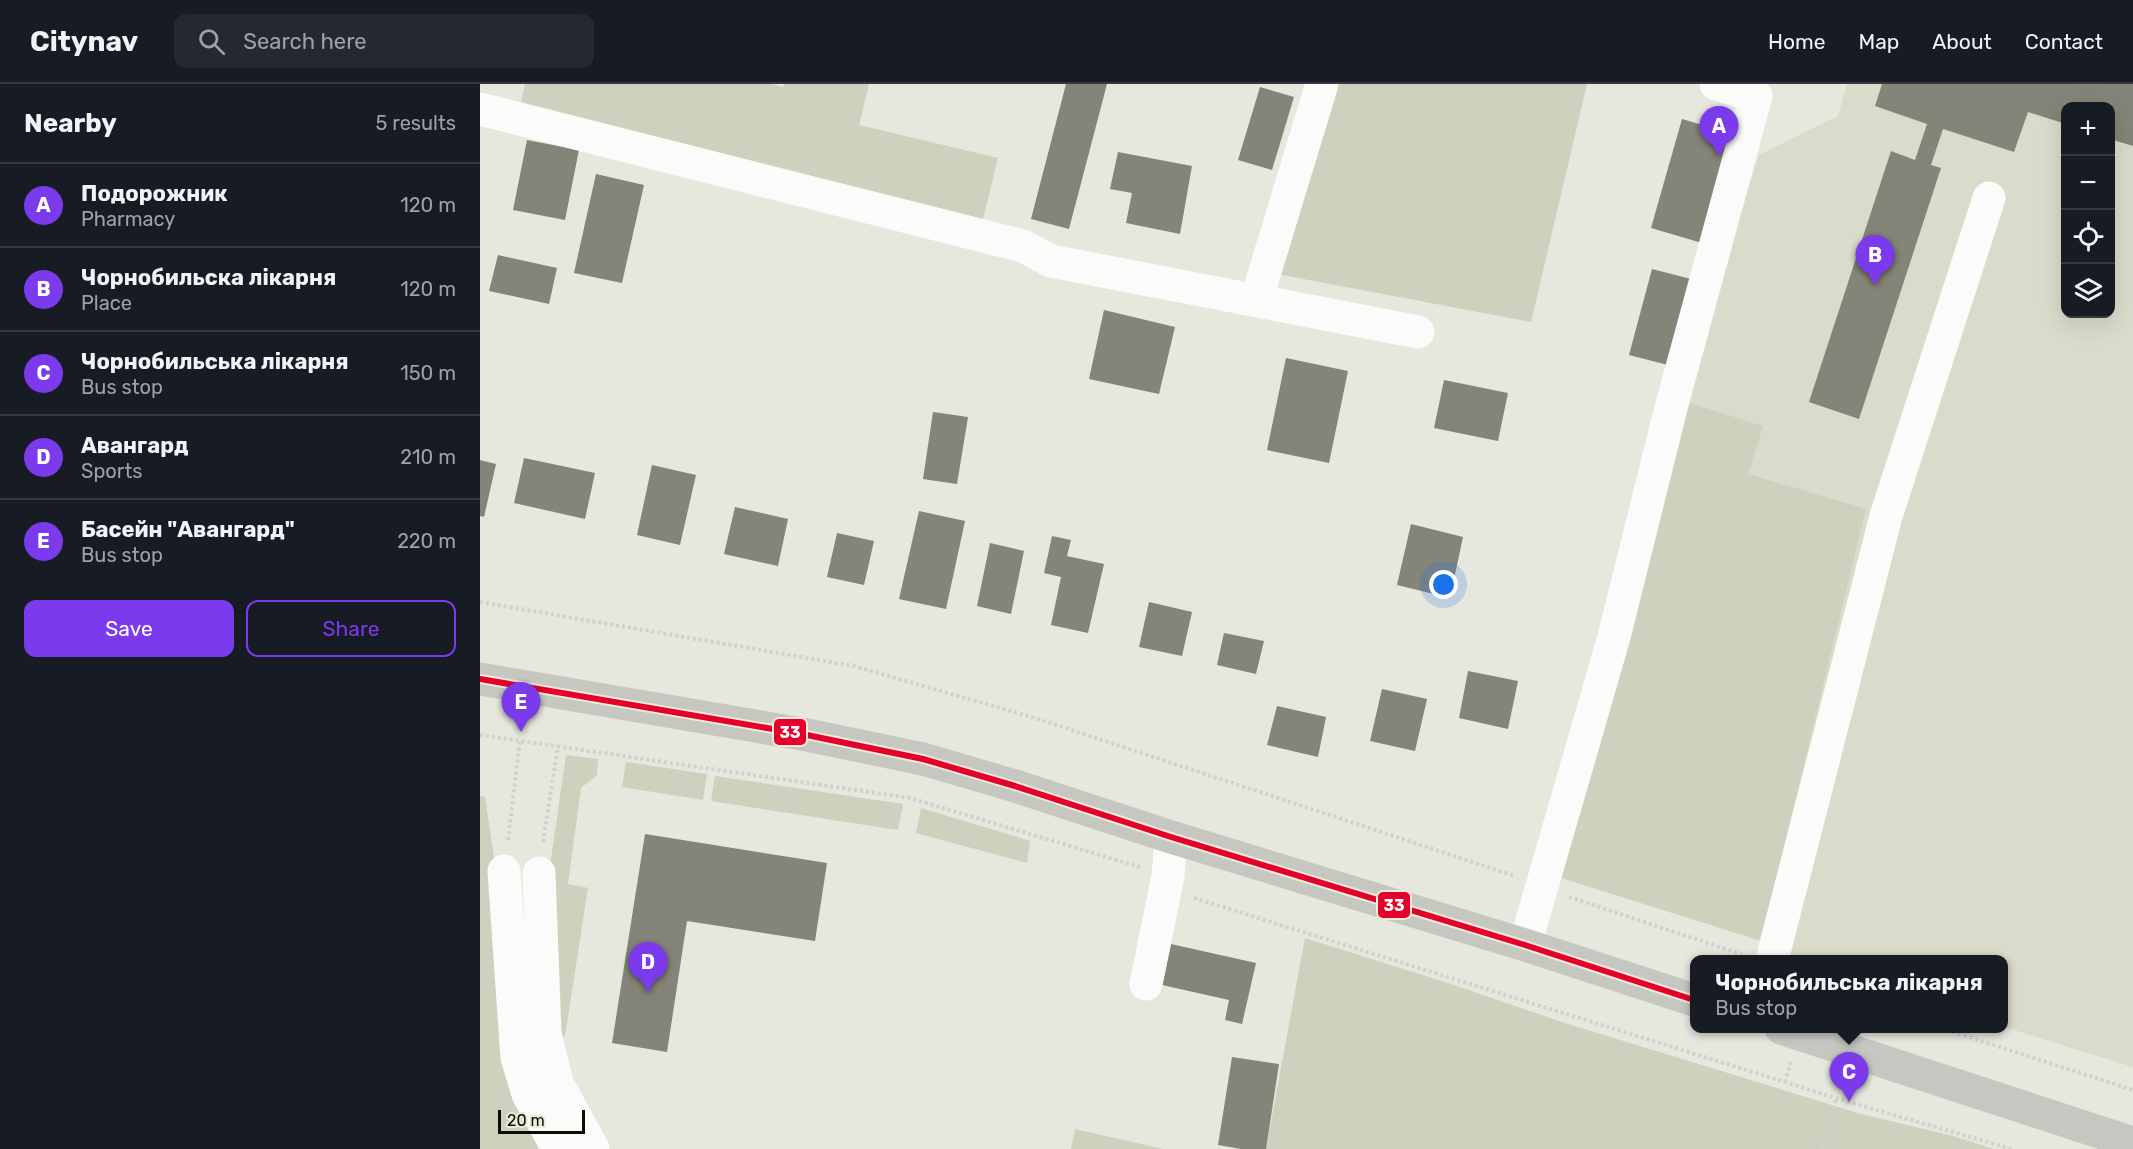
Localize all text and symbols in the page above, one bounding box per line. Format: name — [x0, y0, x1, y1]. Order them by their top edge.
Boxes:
search box — [174, 14, 594, 68]
text: Citynav — [30, 25, 138, 58]
icon: search — [195, 25, 228, 58]
text: Search here — [243, 28, 367, 55]
text: Home — [1768, 29, 1825, 54]
text: Map — [1858, 29, 1899, 54]
text: About — [1932, 29, 1992, 54]
text: Contact — [2025, 29, 2103, 54]
map controls — [2061, 102, 2115, 318]
button: + — [2061, 102, 2115, 156]
pin: A — [1700, 106, 1738, 156]
text: Nearby — [24, 108, 117, 139]
text: 5 results — [375, 111, 456, 135]
button: − — [2061, 156, 2115, 210]
text: Подорожник — [81, 180, 228, 207]
text: A — [36, 193, 51, 217]
text: 120 m — [400, 193, 456, 217]
text: Pharmacy — [81, 207, 175, 231]
button: locate — [2061, 210, 2115, 264]
pin: B — [1856, 236, 1894, 285]
text: Чорнобильска лікарня — [81, 264, 336, 291]
button: layers — [2061, 264, 2115, 318]
text: B — [36, 277, 51, 301]
text: 120 m — [400, 277, 456, 301]
text: Place — [81, 291, 132, 315]
text: Чорнобильська лікарня — [81, 348, 349, 375]
text: C — [36, 361, 51, 385]
text: 150 m — [400, 361, 456, 385]
text: Bus stop — [81, 375, 163, 399]
text: Авангард — [81, 432, 189, 459]
text: D — [36, 445, 51, 469]
text: 210 m — [400, 445, 456, 469]
text: Sports — [81, 459, 142, 483]
text: Басейн "Авангард" — [81, 516, 295, 543]
text: E — [37, 529, 50, 553]
text: 220 m — [397, 529, 456, 553]
text: Bus stop — [81, 543, 163, 567]
your location — [1429, 570, 1458, 599]
button: Save — [24, 600, 234, 657]
button: Share — [246, 600, 456, 657]
pin: E — [502, 682, 540, 732]
line badge: 33 — [773, 718, 807, 746]
text: 33 — [779, 723, 801, 742]
line badge: 33 — [1377, 891, 1411, 919]
text: 33 — [1383, 896, 1405, 915]
pin: D — [628, 942, 668, 992]
popup — [1690, 955, 2008, 1033]
text: Чорнобильська лікарня — [1715, 969, 1983, 996]
text: Bus stop — [1715, 996, 1797, 1020]
pin: C — [1830, 1052, 1868, 1102]
scale bar — [498, 1107, 585, 1134]
text: 20 m — [507, 1111, 545, 1130]

